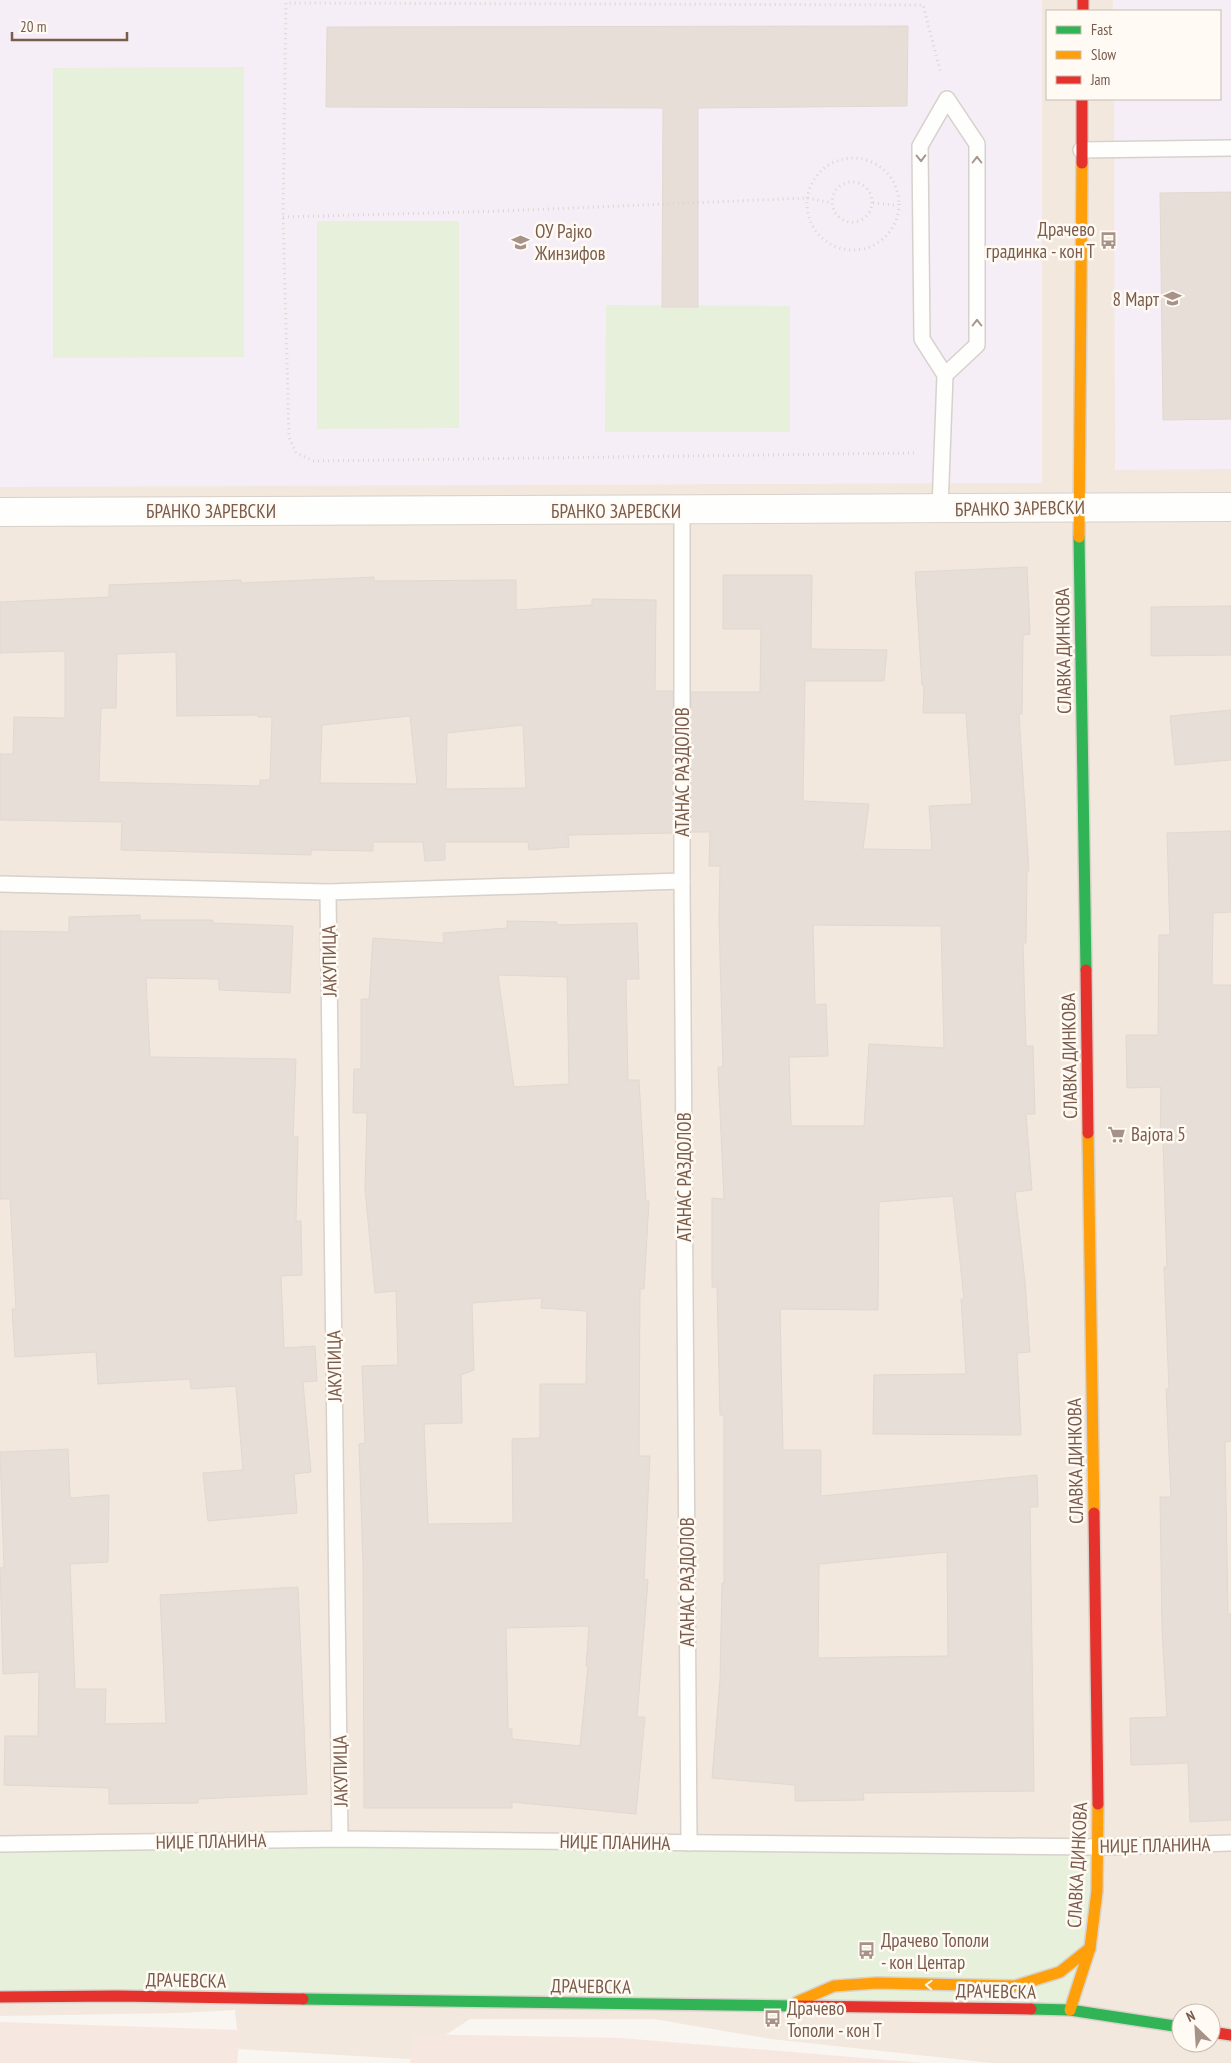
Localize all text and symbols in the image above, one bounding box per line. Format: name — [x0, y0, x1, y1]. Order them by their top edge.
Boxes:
scale bar — [12, 10, 128, 42]
legend — [1046, 10, 1221, 100]
text: 20 m — [20, 17, 46, 36]
text: Fast — [1091, 20, 1112, 39]
text: Slow — [1091, 45, 1116, 64]
text: Jam — [1090, 70, 1110, 89]
one-way arrow — [916, 154, 926, 162]
one-way arrow — [972, 156, 982, 164]
place label: Драчево градинка - кон Т — [986, 217, 1095, 263]
place label: ОУ Рајко Жинзифов — [534, 219, 605, 265]
bus stop icon: Драчево градинка - кон Т — [1099, 230, 1119, 250]
school or university icon: ОУ Рајко Жинзифов — [511, 232, 531, 252]
place label: 8 Март — [1113, 287, 1160, 311]
school or university icon: 8 Март — [1163, 289, 1183, 309]
one-way arrow — [972, 319, 982, 326]
street label: БРАНКО ЗАРЕВСКИ — [955, 495, 1085, 521]
street label: БРАНКО ЗАРЕВСКИ — [146, 499, 276, 523]
street label: БРАНКО ЗАРЕВСКИ — [551, 499, 681, 523]
street label: СЛАВКА ДИНКОВА — [1050, 588, 1076, 714]
street label: АТАНАС РАЗДОЛОВ — [670, 707, 694, 837]
street label: ЈАКУПИЦА — [316, 925, 342, 998]
street label: СЛАВКА ДИНКОВА — [1056, 993, 1082, 1119]
street label: АТАНАС РАЗДОЛОВ — [672, 1112, 696, 1242]
place label: Вајота 5 — [1131, 1122, 1186, 1146]
supermarket icon: Вајота 5 — [1107, 1124, 1127, 1144]
street label: ЈАКУПИЦА — [321, 1330, 347, 1403]
street label: СЛАВКА ДИНКОВА — [1062, 1398, 1088, 1524]
street label: АТАНАС РАЗДОЛОВ — [675, 1517, 699, 1647]
street label: ЈАКУПИЦА — [327, 1735, 353, 1808]
street label: СЛАВКА ДИНКОВА — [1062, 1802, 1092, 1928]
street label: НИЏЕ ПЛАНИНА — [155, 1828, 267, 1854]
street label: НИЏЕ ПЛАНИНА — [559, 1829, 671, 1855]
street label: НИЏЕ ПЛАНИНА — [1099, 1832, 1211, 1858]
place label: Драчево Тополи - кон Центар — [881, 1928, 989, 1974]
bus stop icon: Драчево Тополи - кон Центар — [857, 1941, 877, 1961]
street label: ДРАЧЕВСКА — [146, 1967, 226, 1993]
street label: ДРАЧЕВСКА — [551, 1973, 631, 1999]
street label: ДРАЧЕВСКА — [956, 1978, 1036, 2004]
one-way arrow — [925, 1980, 933, 1991]
place label: Драчево Тополи - кон Т — [787, 1996, 883, 2042]
north arrow — [1171, 2003, 1221, 2053]
text: N — [1183, 2006, 1198, 2026]
bus stop icon: Драчево Тополи - кон Т — [763, 2009, 783, 2029]

